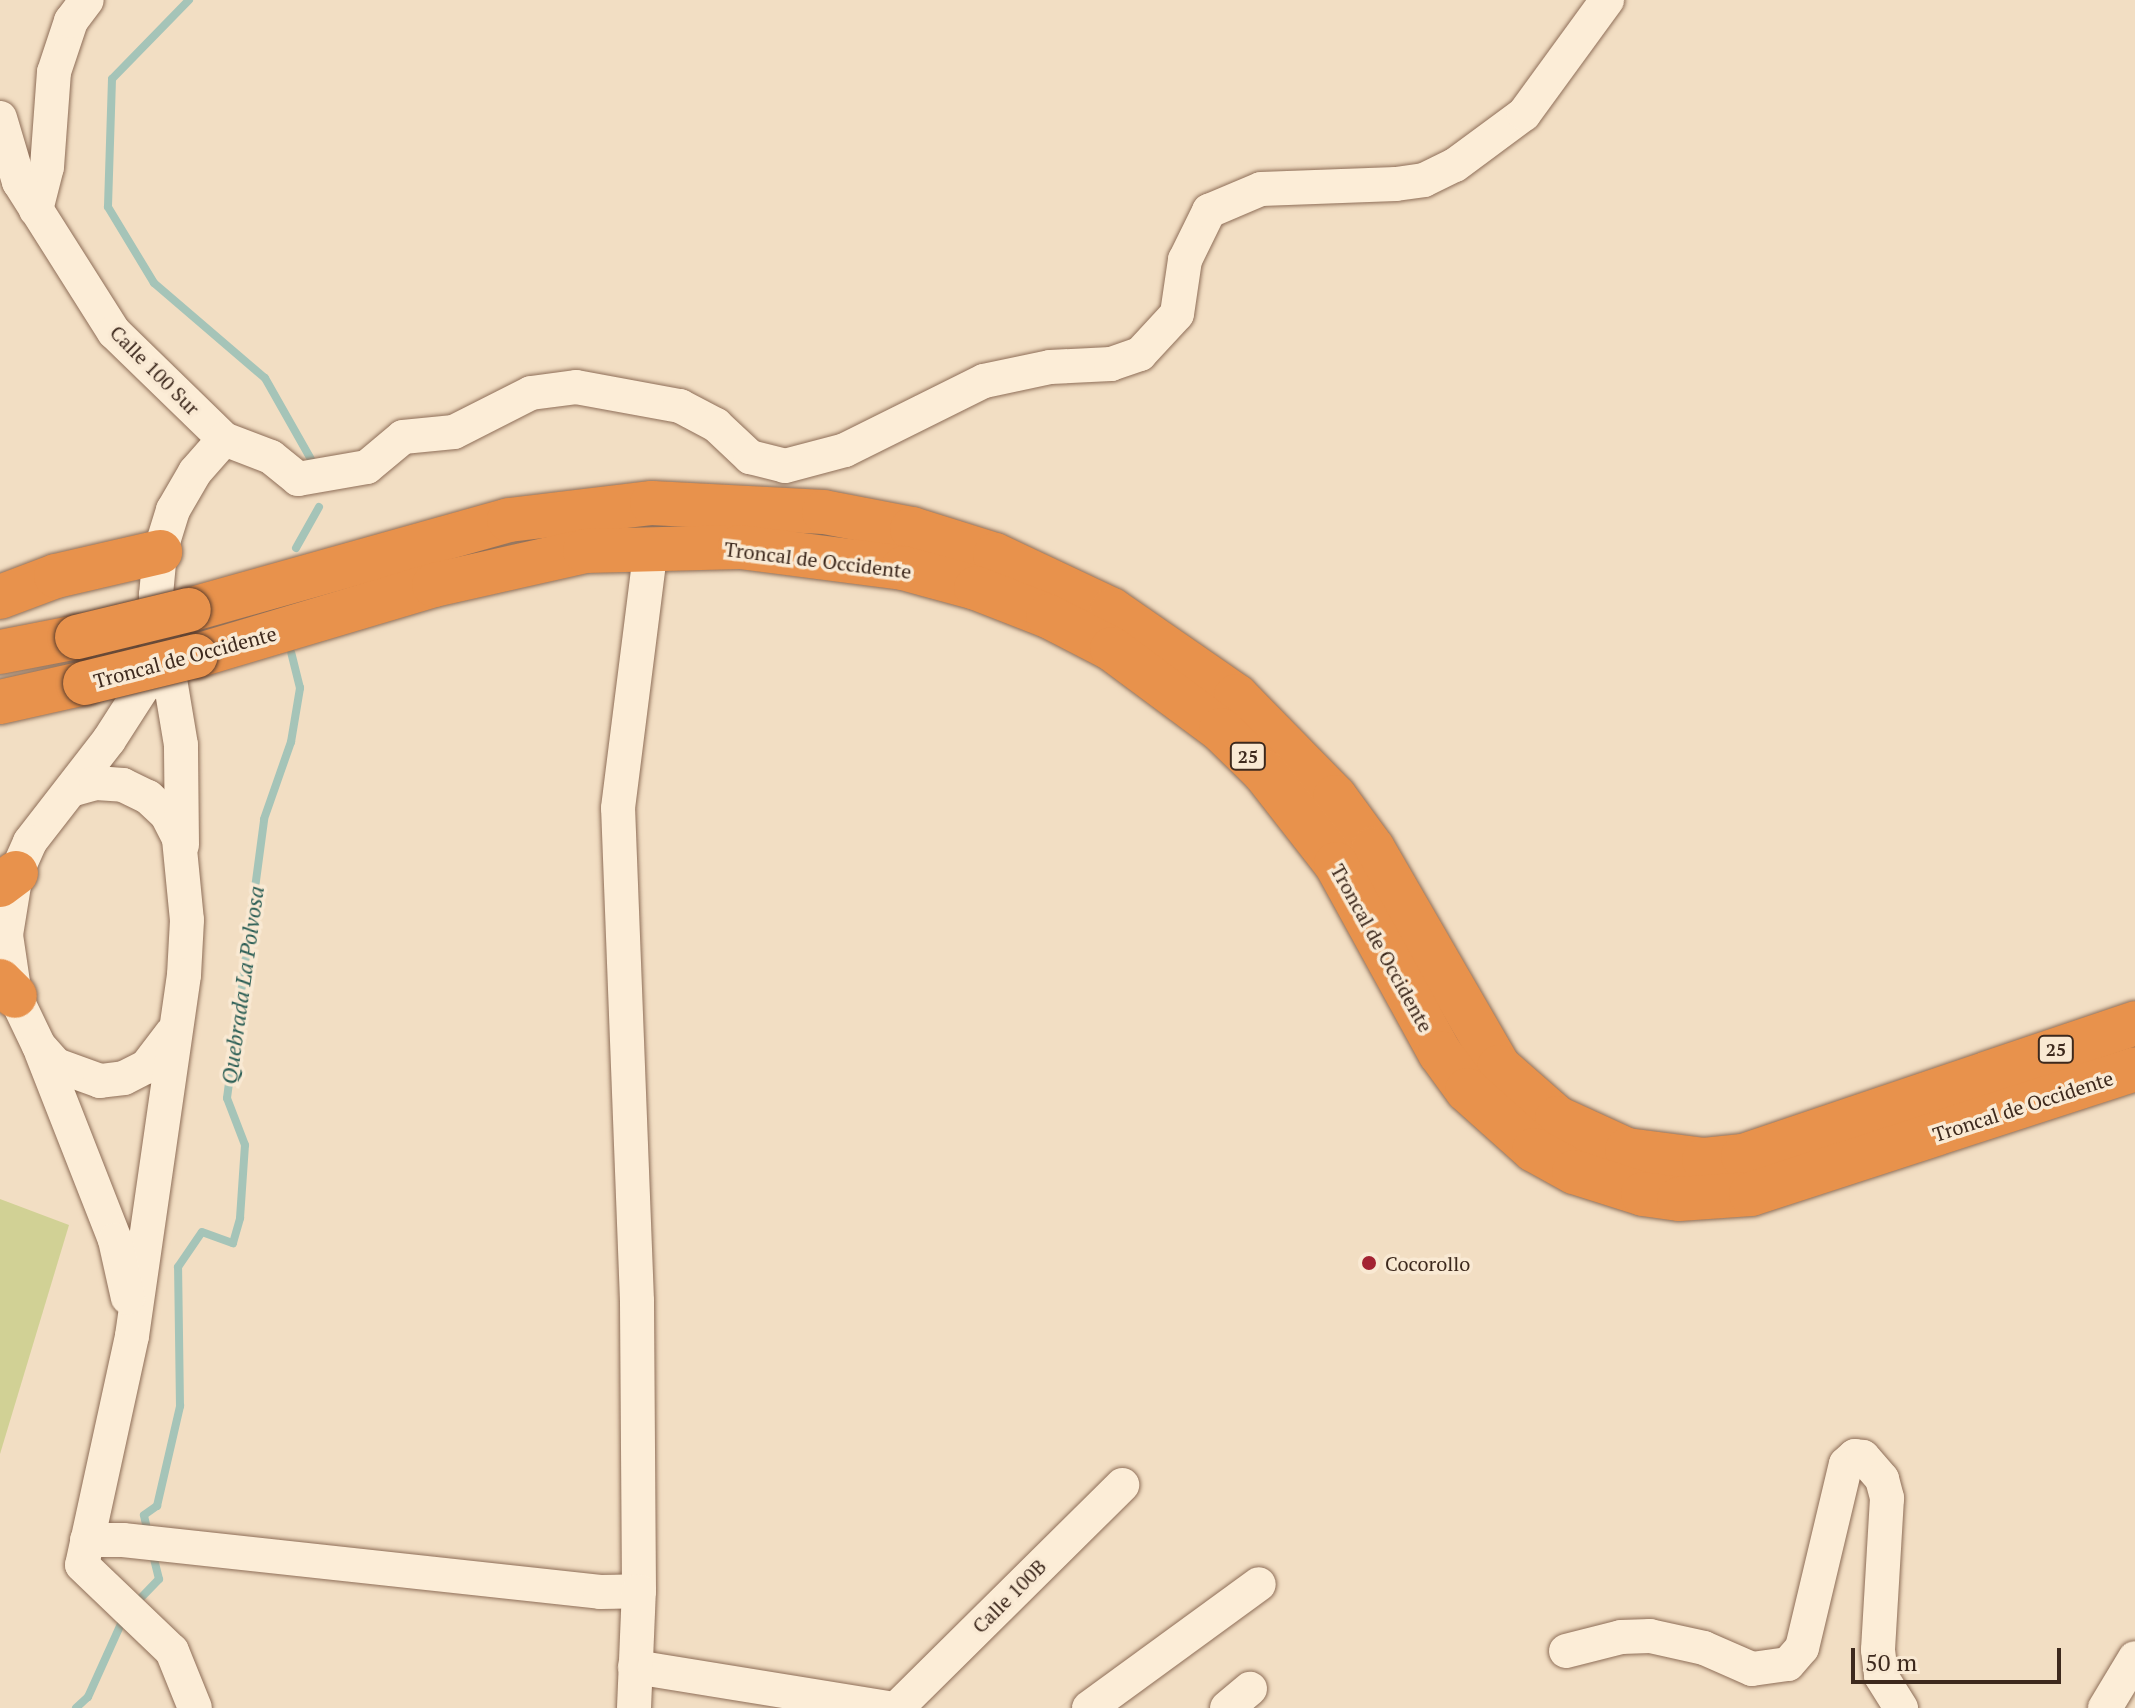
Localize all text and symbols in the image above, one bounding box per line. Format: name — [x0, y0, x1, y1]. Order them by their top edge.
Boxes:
street label: Calle 100 Sur — [105, 320, 205, 420]
street label: Troncal de Occidente — [723, 537, 913, 583]
street label: Troncal de Occidente — [91, 621, 279, 693]
road number: 25 — [1228, 742, 1268, 770]
street label: Troncal de Occidente — [1326, 860, 1438, 1036]
water label: Quebrada La Polvosa — [215, 884, 269, 1086]
road number: 25 — [2036, 1035, 2076, 1063]
street label: Troncal de Occidente — [1930, 1065, 2116, 1147]
place label: Cocorollo — [1385, 1251, 1470, 1275]
marker: Cocorollo — [1360, 1254, 1378, 1272]
street label: Calle 100B — [967, 1554, 1051, 1638]
scale bar — [1855, 1632, 2065, 1682]
text: 50 m — [1865, 1646, 1917, 1678]

